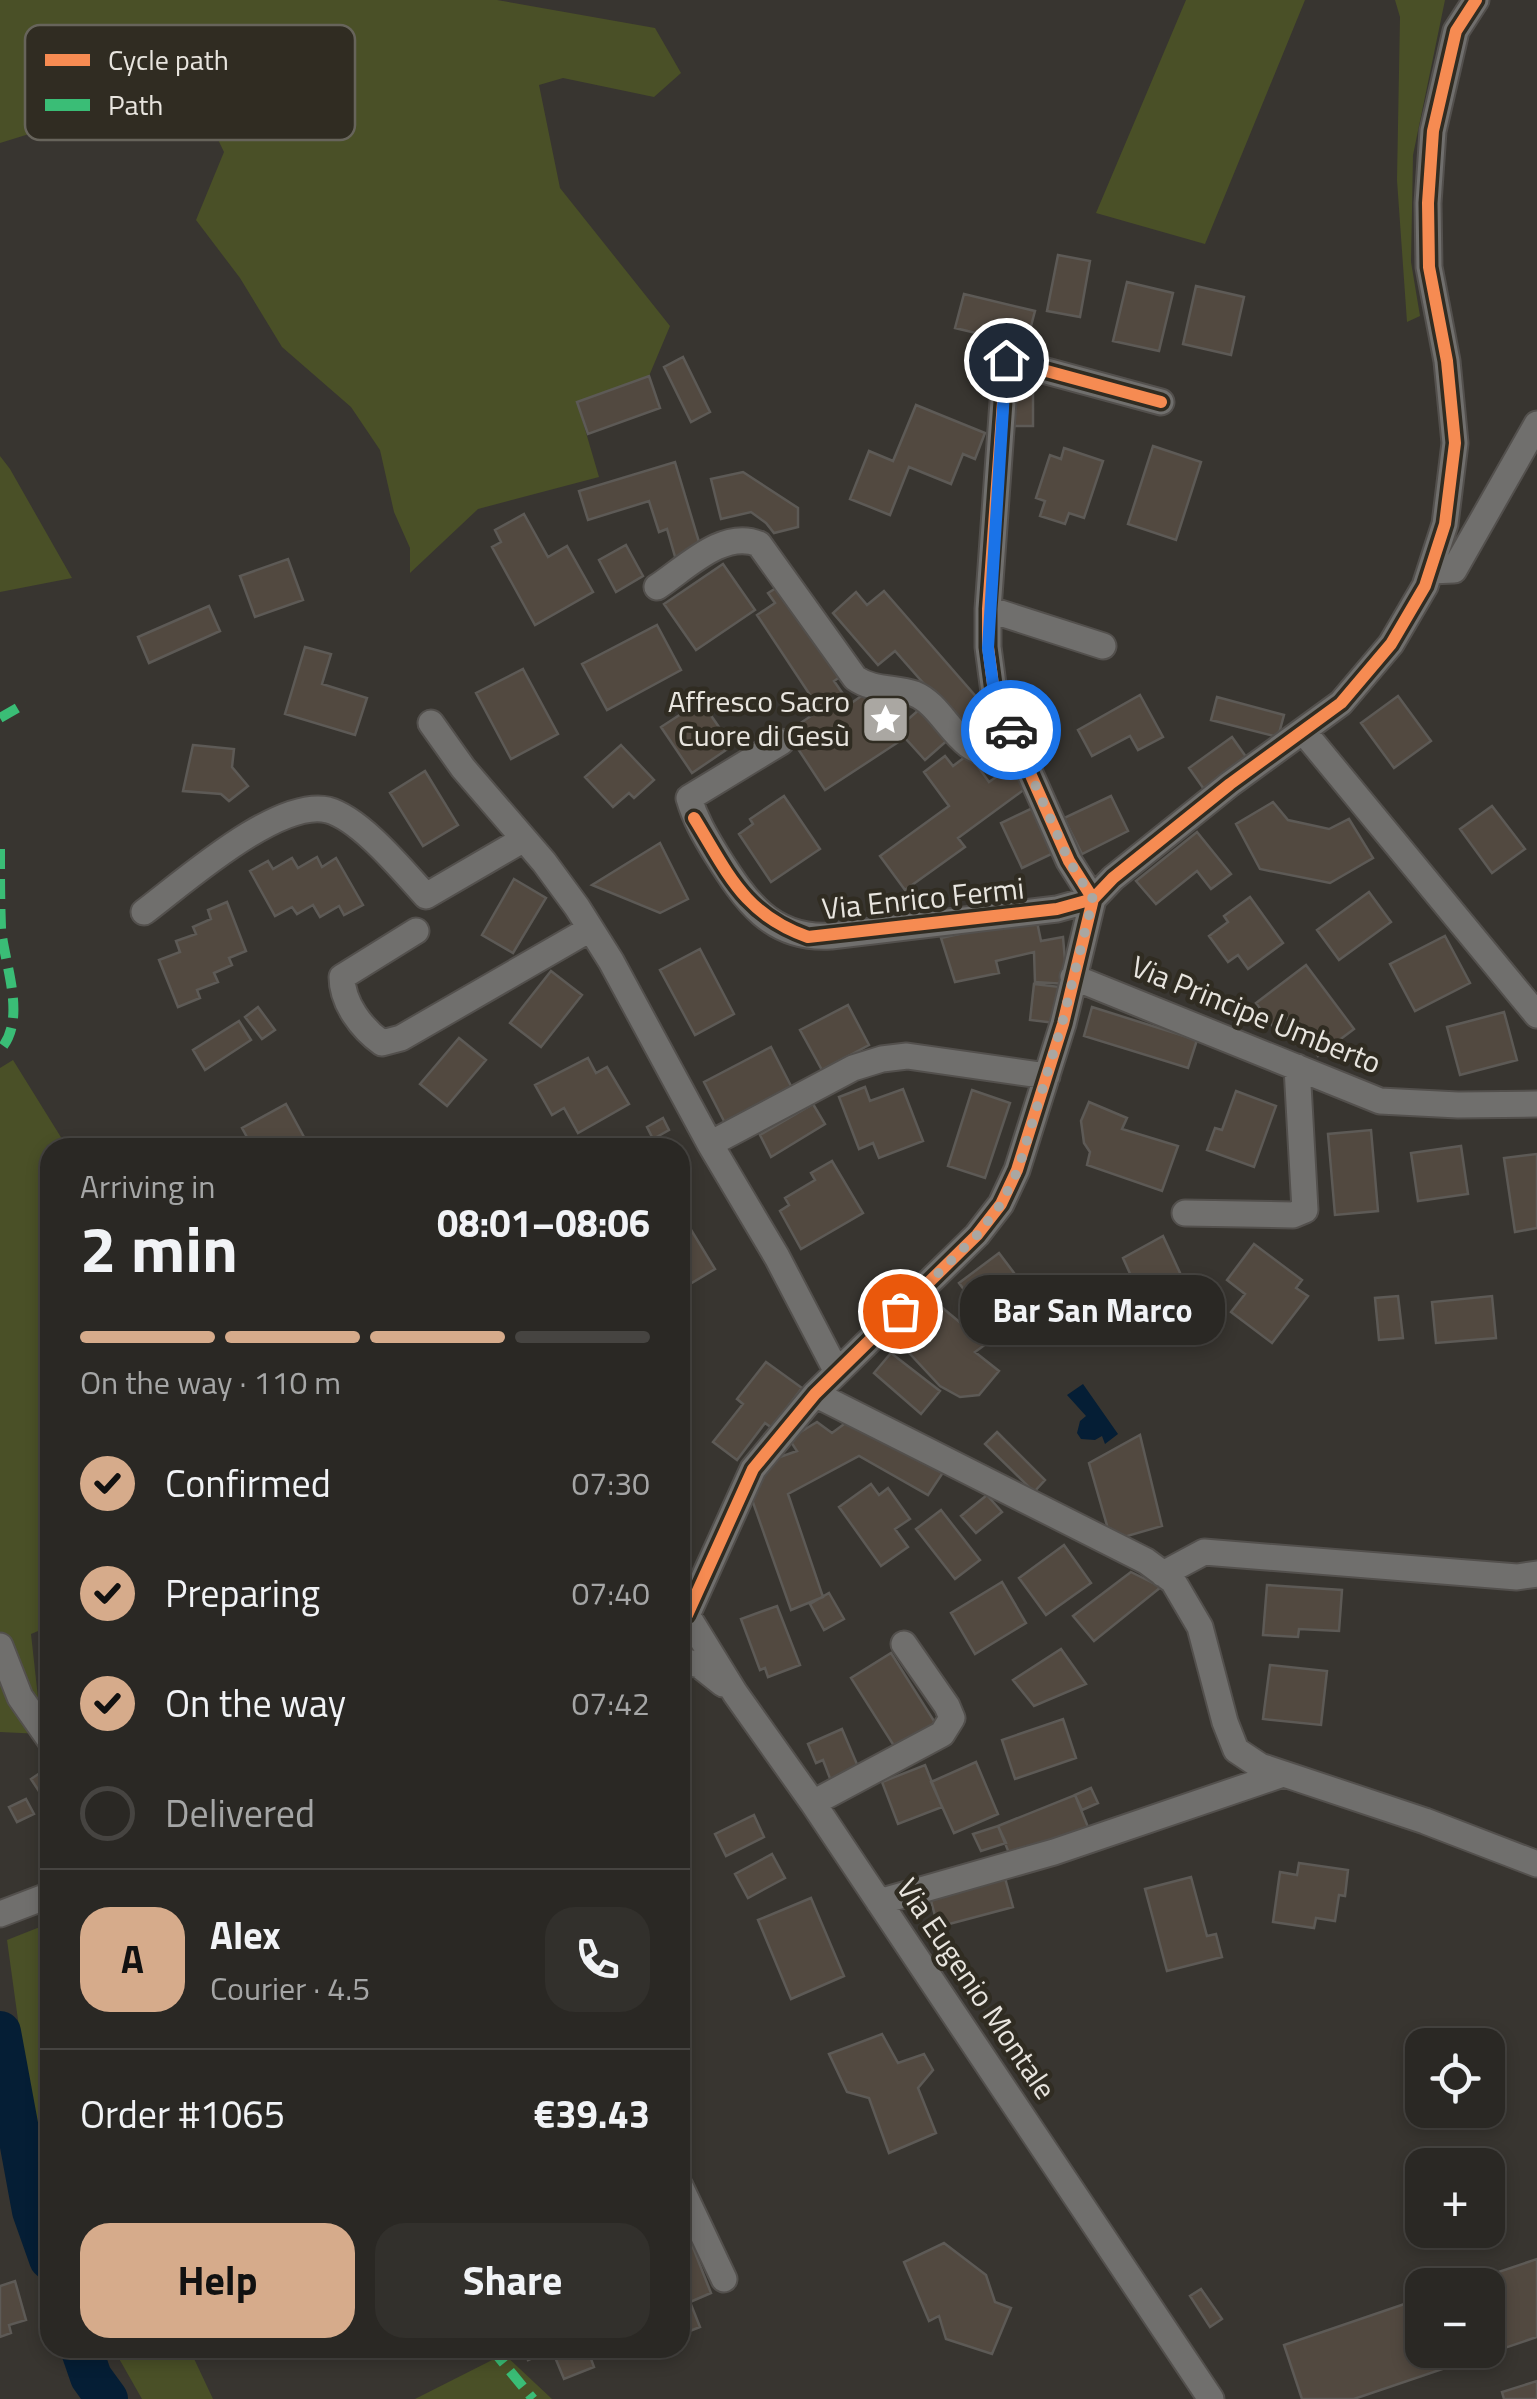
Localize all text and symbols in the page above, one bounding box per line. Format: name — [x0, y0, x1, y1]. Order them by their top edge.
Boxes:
legend — [25, 25, 355, 140]
text: Cycle path — [108, 38, 229, 81]
text: Path — [108, 83, 163, 126]
pin — [964, 318, 1049, 403]
icon: home — [979, 333, 1034, 388]
place label: Affresco Sacro Cuore di Gesù — [668, 678, 850, 758]
courier — [961, 680, 1061, 780]
place icon: Affresco Sacro Cuore di Gesù — [859, 693, 911, 745]
icon: car — [984, 703, 1039, 758]
street label: Via Enrico Fermi — [820, 865, 1026, 931]
street label: Via Principe Umberto — [1125, 943, 1388, 1085]
text: Arriving in — [80, 1162, 216, 1210]
text: 08:01–08:06 — [437, 1194, 650, 1252]
text: 2 min — [80, 1198, 238, 1297]
pin — [858, 1269, 943, 1354]
callout: Bar San Marco — [960, 1276, 1225, 1346]
icon: bag — [873, 1284, 928, 1339]
text: Bar San Marco — [992, 1286, 1193, 1334]
text: On the way · 110 m — [80, 1358, 341, 1406]
text: Confirmed — [165, 1454, 331, 1512]
icon: check — [80, 1456, 135, 1511]
text: 07:30 — [571, 1459, 650, 1507]
text: Preparing — [165, 1564, 320, 1622]
icon: check — [80, 1566, 135, 1621]
text: 07:40 — [571, 1569, 650, 1617]
text: On the way — [165, 1674, 346, 1732]
icon: check — [80, 1676, 135, 1731]
text: 07:42 — [571, 1679, 650, 1727]
text: Delivered — [165, 1784, 315, 1842]
street label: Via Eugenio Montale — [886, 1869, 1068, 2108]
text: Alex — [210, 1906, 281, 1964]
button: phone — [545, 1907, 650, 2012]
text: A — [121, 1930, 144, 1988]
text: Courier · 4.5 — [210, 1964, 370, 2012]
map controls — [1405, 2028, 1505, 2368]
button: locate — [1405, 2028, 1505, 2128]
text: Order #1065 — [80, 2085, 285, 2143]
text: €39.43 — [534, 2085, 650, 2143]
button: + — [1405, 2148, 1505, 2248]
button: Help — [80, 2223, 355, 2338]
button: Share — [375, 2223, 650, 2338]
button: − — [1405, 2268, 1505, 2368]

